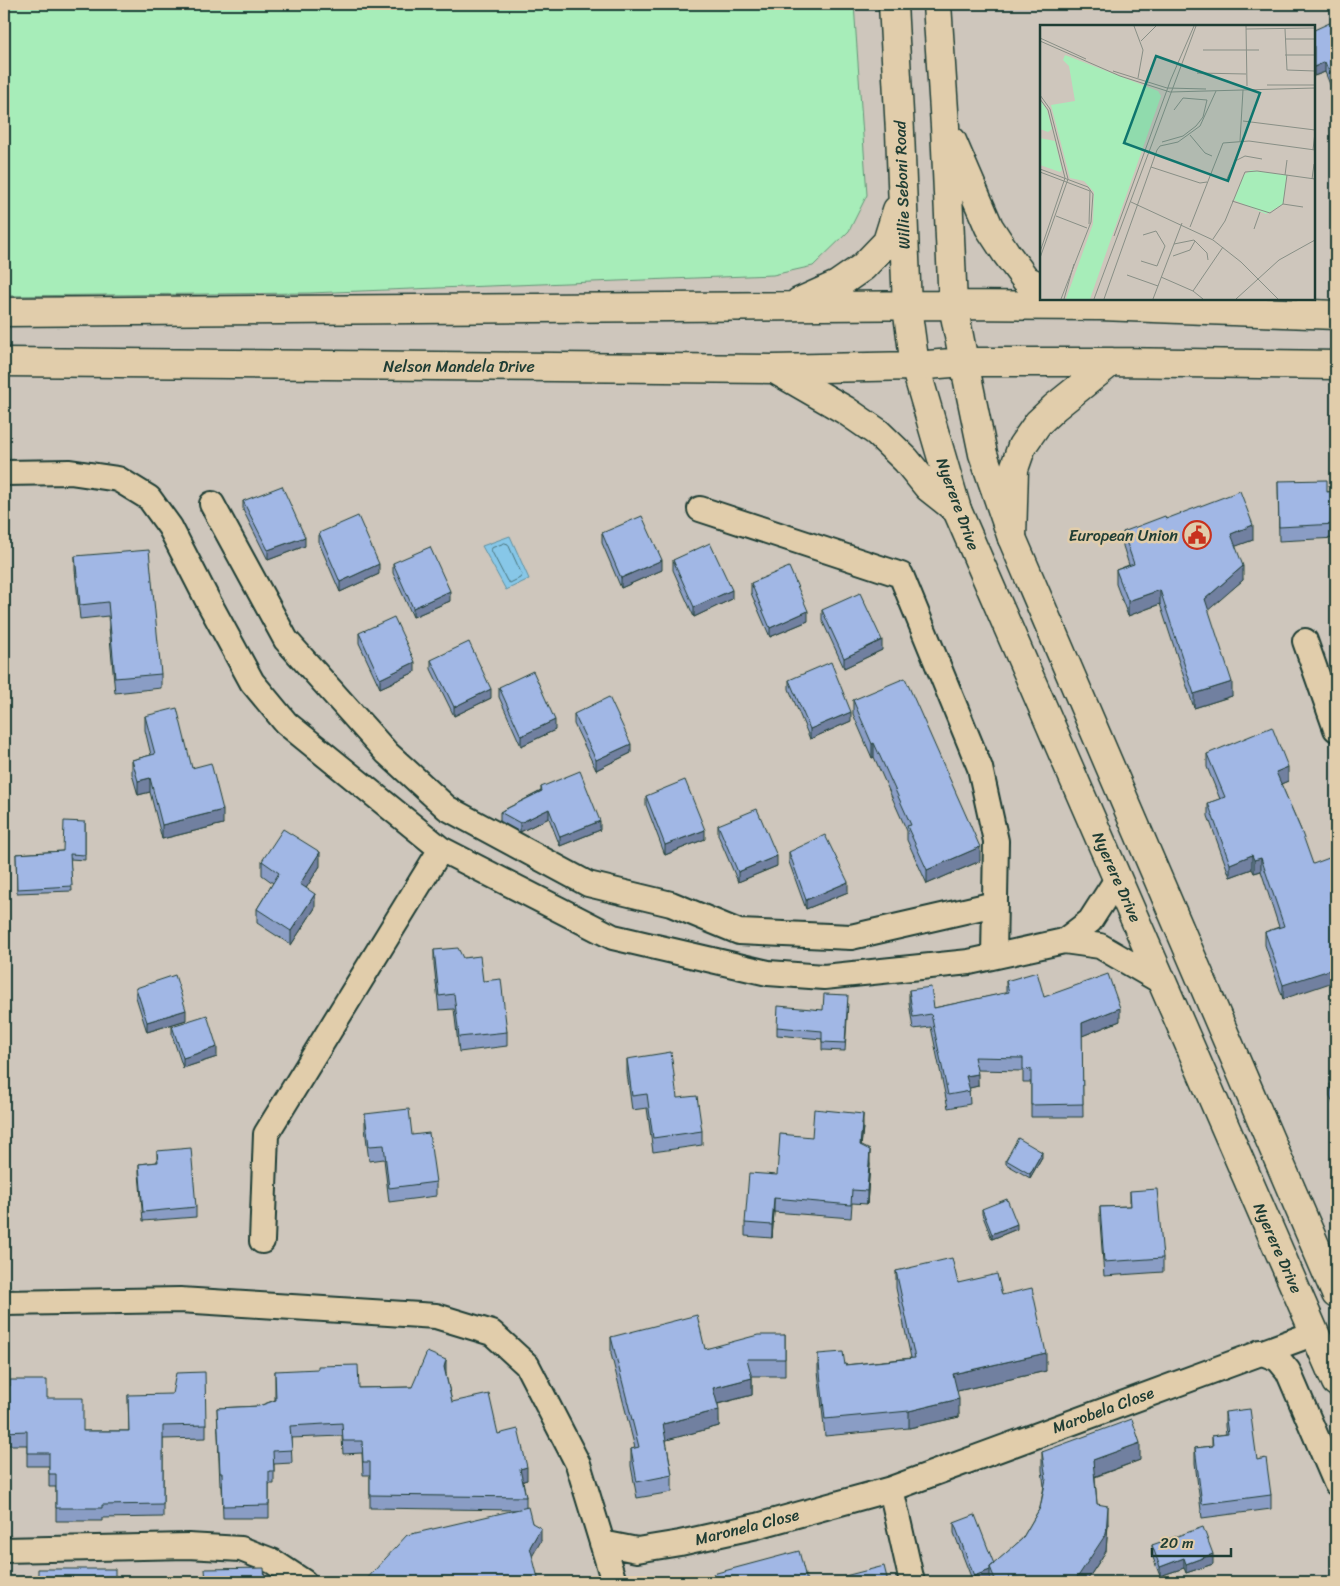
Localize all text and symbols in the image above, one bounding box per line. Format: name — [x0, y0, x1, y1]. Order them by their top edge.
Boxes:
inset map — [1040, 25, 1315, 300]
street label: Willie Seboni Road — [885, 119, 919, 250]
street label: Nelson Mandela Drive — [383, 352, 535, 381]
street label: Nyerere Drive — [928, 453, 988, 555]
public building icon: European Union — [1182, 520, 1212, 550]
place label: European Union — [1069, 521, 1178, 550]
street label: Nyerere Drive — [1084, 827, 1150, 927]
street label: Nyerere Drive — [1245, 1198, 1311, 1298]
street label: Marobela Close — [1048, 1378, 1158, 1442]
street label: Maronela Close — [692, 1500, 803, 1554]
scale bar — [1152, 1526, 1231, 1558]
text: 20 m — [1160, 1530, 1194, 1556]

